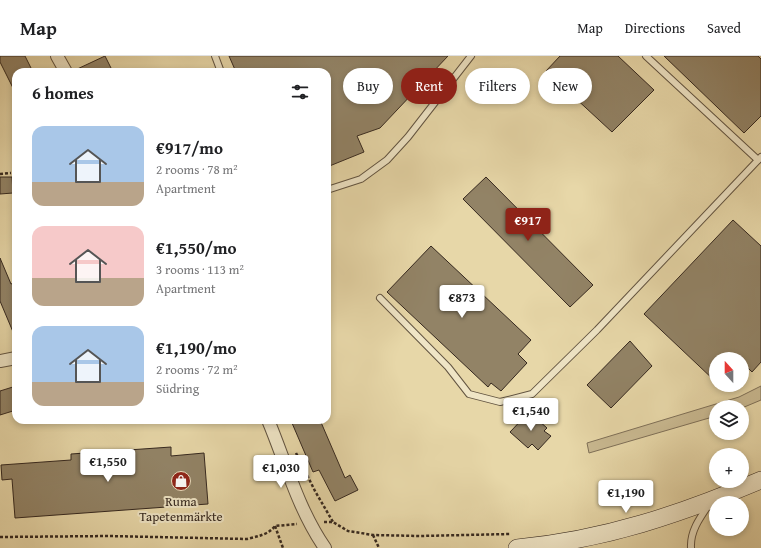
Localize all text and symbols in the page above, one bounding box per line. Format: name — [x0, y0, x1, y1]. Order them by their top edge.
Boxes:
text: Map — [20, 14, 57, 42]
text: Map — [577, 18, 603, 38]
text: Directions — [625, 18, 685, 38]
text: Saved — [707, 18, 741, 38]
chip: Buy — [343, 68, 393, 104]
chip: Rent — [401, 68, 457, 104]
chip: Filters — [465, 68, 530, 104]
chip: New — [538, 68, 592, 104]
text: 6 homes — [32, 80, 94, 105]
icon: filters — [289, 81, 311, 103]
text: €917/mo — [156, 135, 223, 160]
icon: home — [64, 142, 112, 190]
text: 2 rooms · 78 m² — [156, 160, 238, 179]
text: Apartment — [156, 179, 216, 198]
pin: €917 — [504, 208, 552, 242]
text: €917 — [515, 211, 541, 230]
text: €1,550/mo — [156, 235, 237, 260]
icon: home — [64, 242, 112, 290]
text: 3 rooms · 113 m² — [156, 260, 244, 279]
text: Apartment — [156, 279, 216, 298]
pin: €873 — [438, 285, 486, 319]
text: €873 — [449, 288, 475, 307]
text: €1,190/mo — [156, 335, 237, 360]
icon: home — [64, 342, 112, 390]
north arrow — [709, 352, 749, 392]
map controls — [709, 352, 749, 536]
text: 2 rooms · 72 m² — [156, 360, 238, 379]
text: Südring — [156, 379, 199, 398]
pin: €1,540 — [498, 398, 564, 432]
button: layers — [709, 400, 749, 440]
text: €1,540 — [512, 401, 550, 420]
button: + — [709, 448, 749, 488]
pin: €1,550 — [75, 449, 141, 483]
text: €1,550 — [89, 452, 127, 471]
pin: €1,030 — [248, 455, 314, 489]
text: €1,030 — [262, 458, 300, 477]
shop icon: Ruma Tapetenmärkte — [170, 470, 192, 492]
pin: €1,190 — [593, 480, 659, 514]
text: €1,190 — [607, 483, 645, 502]
place label: Ruma Tapetenmärkte — [139, 492, 223, 526]
button: − — [709, 496, 749, 536]

